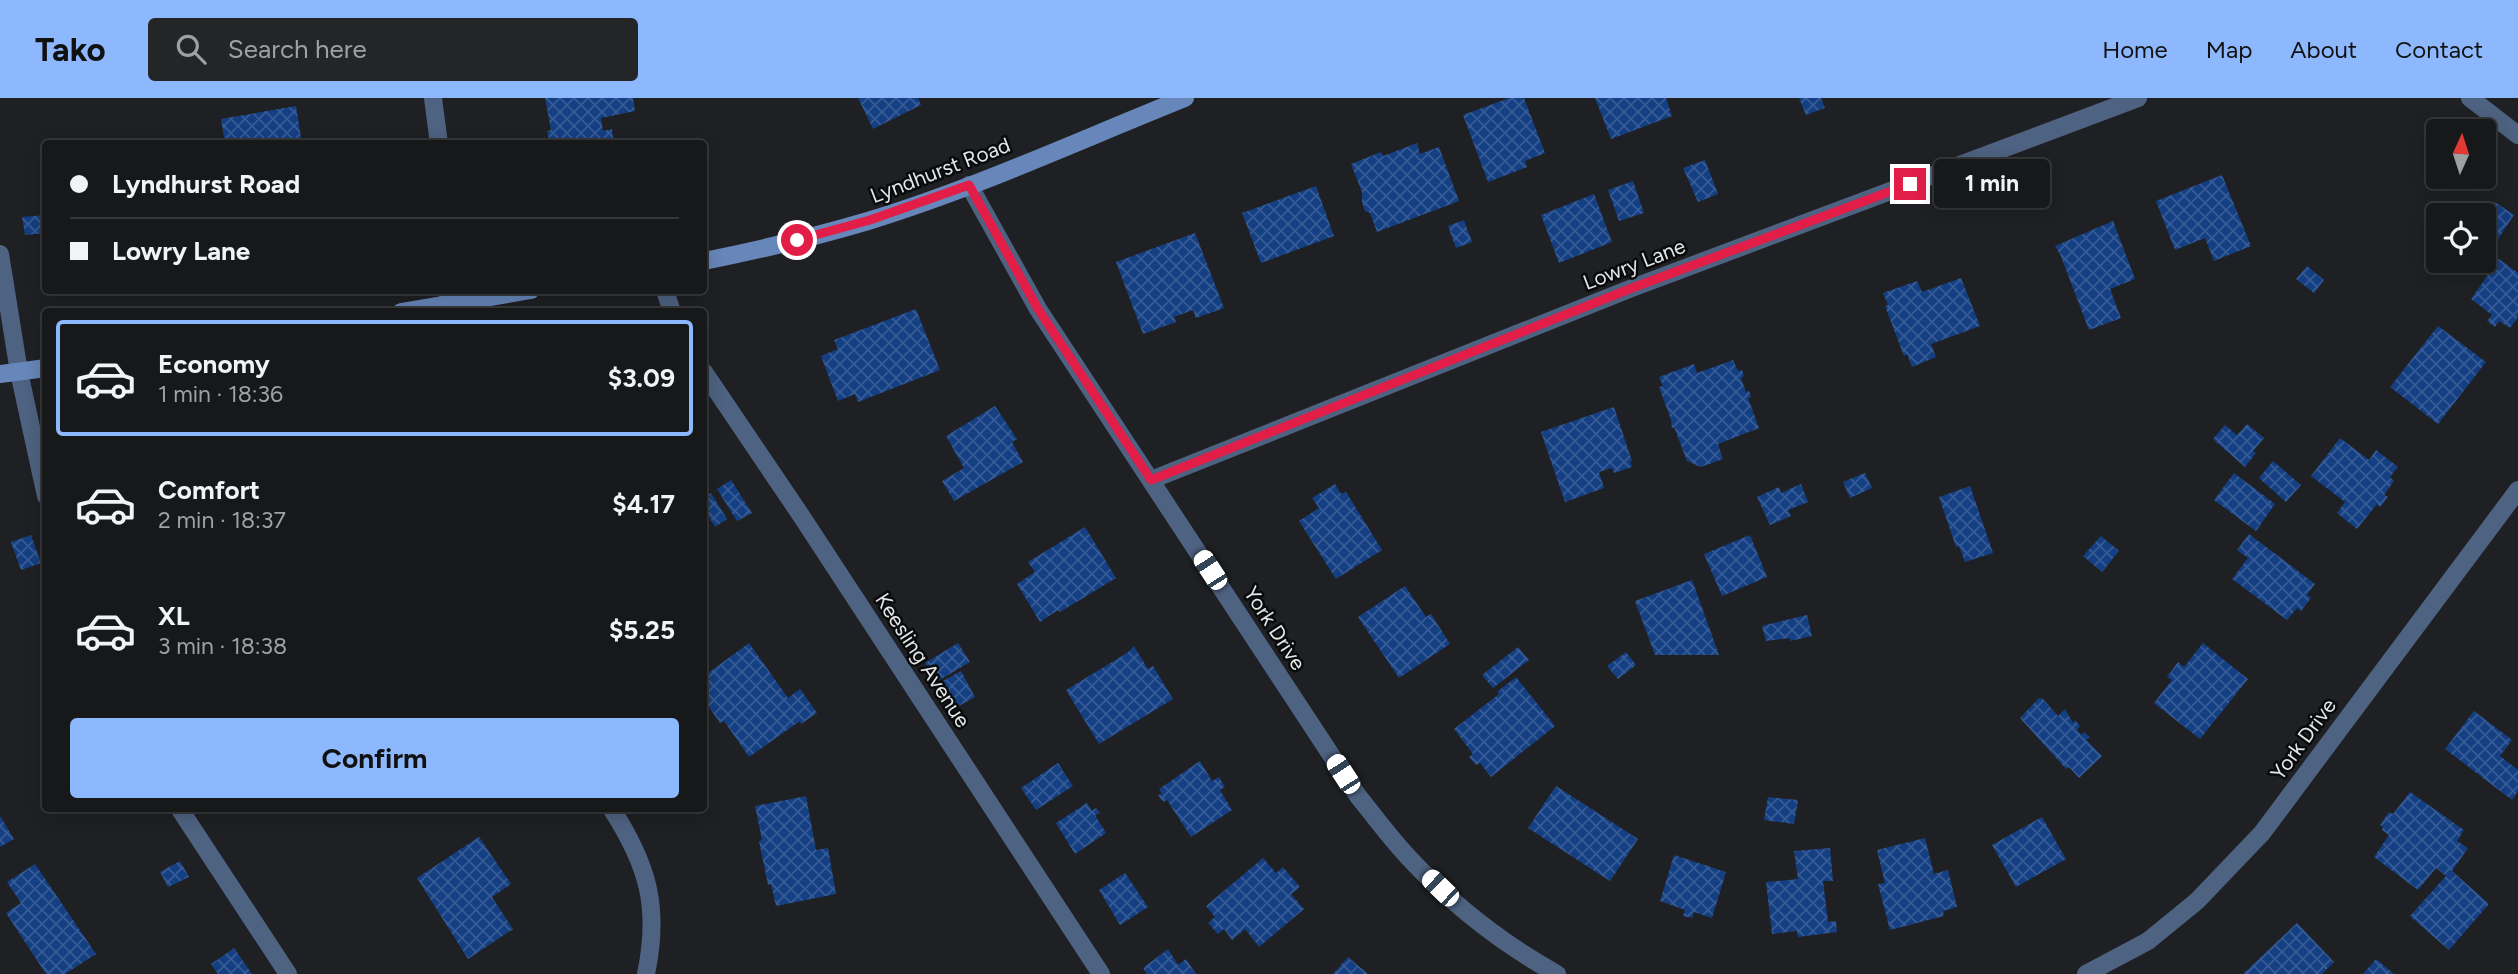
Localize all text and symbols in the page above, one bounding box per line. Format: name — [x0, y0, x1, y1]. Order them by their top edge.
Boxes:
search box — [148, 18, 638, 81]
text: Tako — [35, 30, 106, 69]
icon: search — [172, 30, 210, 68]
text: Search here — [228, 33, 367, 65]
text: Home — [2102, 35, 2168, 64]
text: Map — [2206, 35, 2252, 64]
text: About — [2290, 35, 2357, 64]
text: Contact — [2395, 35, 2483, 64]
north arrow — [2426, 119, 2496, 189]
map controls — [2426, 119, 2496, 273]
street label: Lyndhurst Road — [867, 132, 1013, 208]
callout: 1 min — [1934, 160, 2050, 208]
text: Lyndhurst Road — [112, 168, 300, 200]
route end — [1894, 168, 1926, 200]
text: 1 min — [1965, 169, 2019, 197]
button: locate — [2426, 203, 2496, 273]
route start — [781, 224, 813, 256]
street label: Lowry Lane — [1579, 233, 1689, 295]
text: Lowry Lane — [112, 235, 250, 267]
icon: car — [74, 347, 137, 410]
text: Economy — [158, 348, 270, 380]
text: $3.09 — [608, 362, 675, 394]
text: 1 min · 18:36 — [158, 380, 283, 408]
icon: car — [74, 473, 137, 536]
text: Comfort — [158, 474, 260, 506]
text: $4.17 — [612, 488, 675, 520]
text: 2 min · 18:37 — [158, 506, 286, 534]
car — [1190, 547, 1231, 593]
street label: York Drive — [1239, 582, 1311, 674]
street label: Keesling Avenue — [870, 588, 976, 732]
icon: car — [74, 599, 137, 662]
text: XL — [158, 600, 190, 632]
text: $5.25 — [609, 614, 675, 646]
text: 3 min · 18:38 — [158, 632, 287, 660]
street label: York Drive — [2265, 693, 2341, 785]
button: Confirm — [70, 718, 679, 798]
car — [1323, 751, 1364, 797]
car — [1418, 866, 1463, 910]

